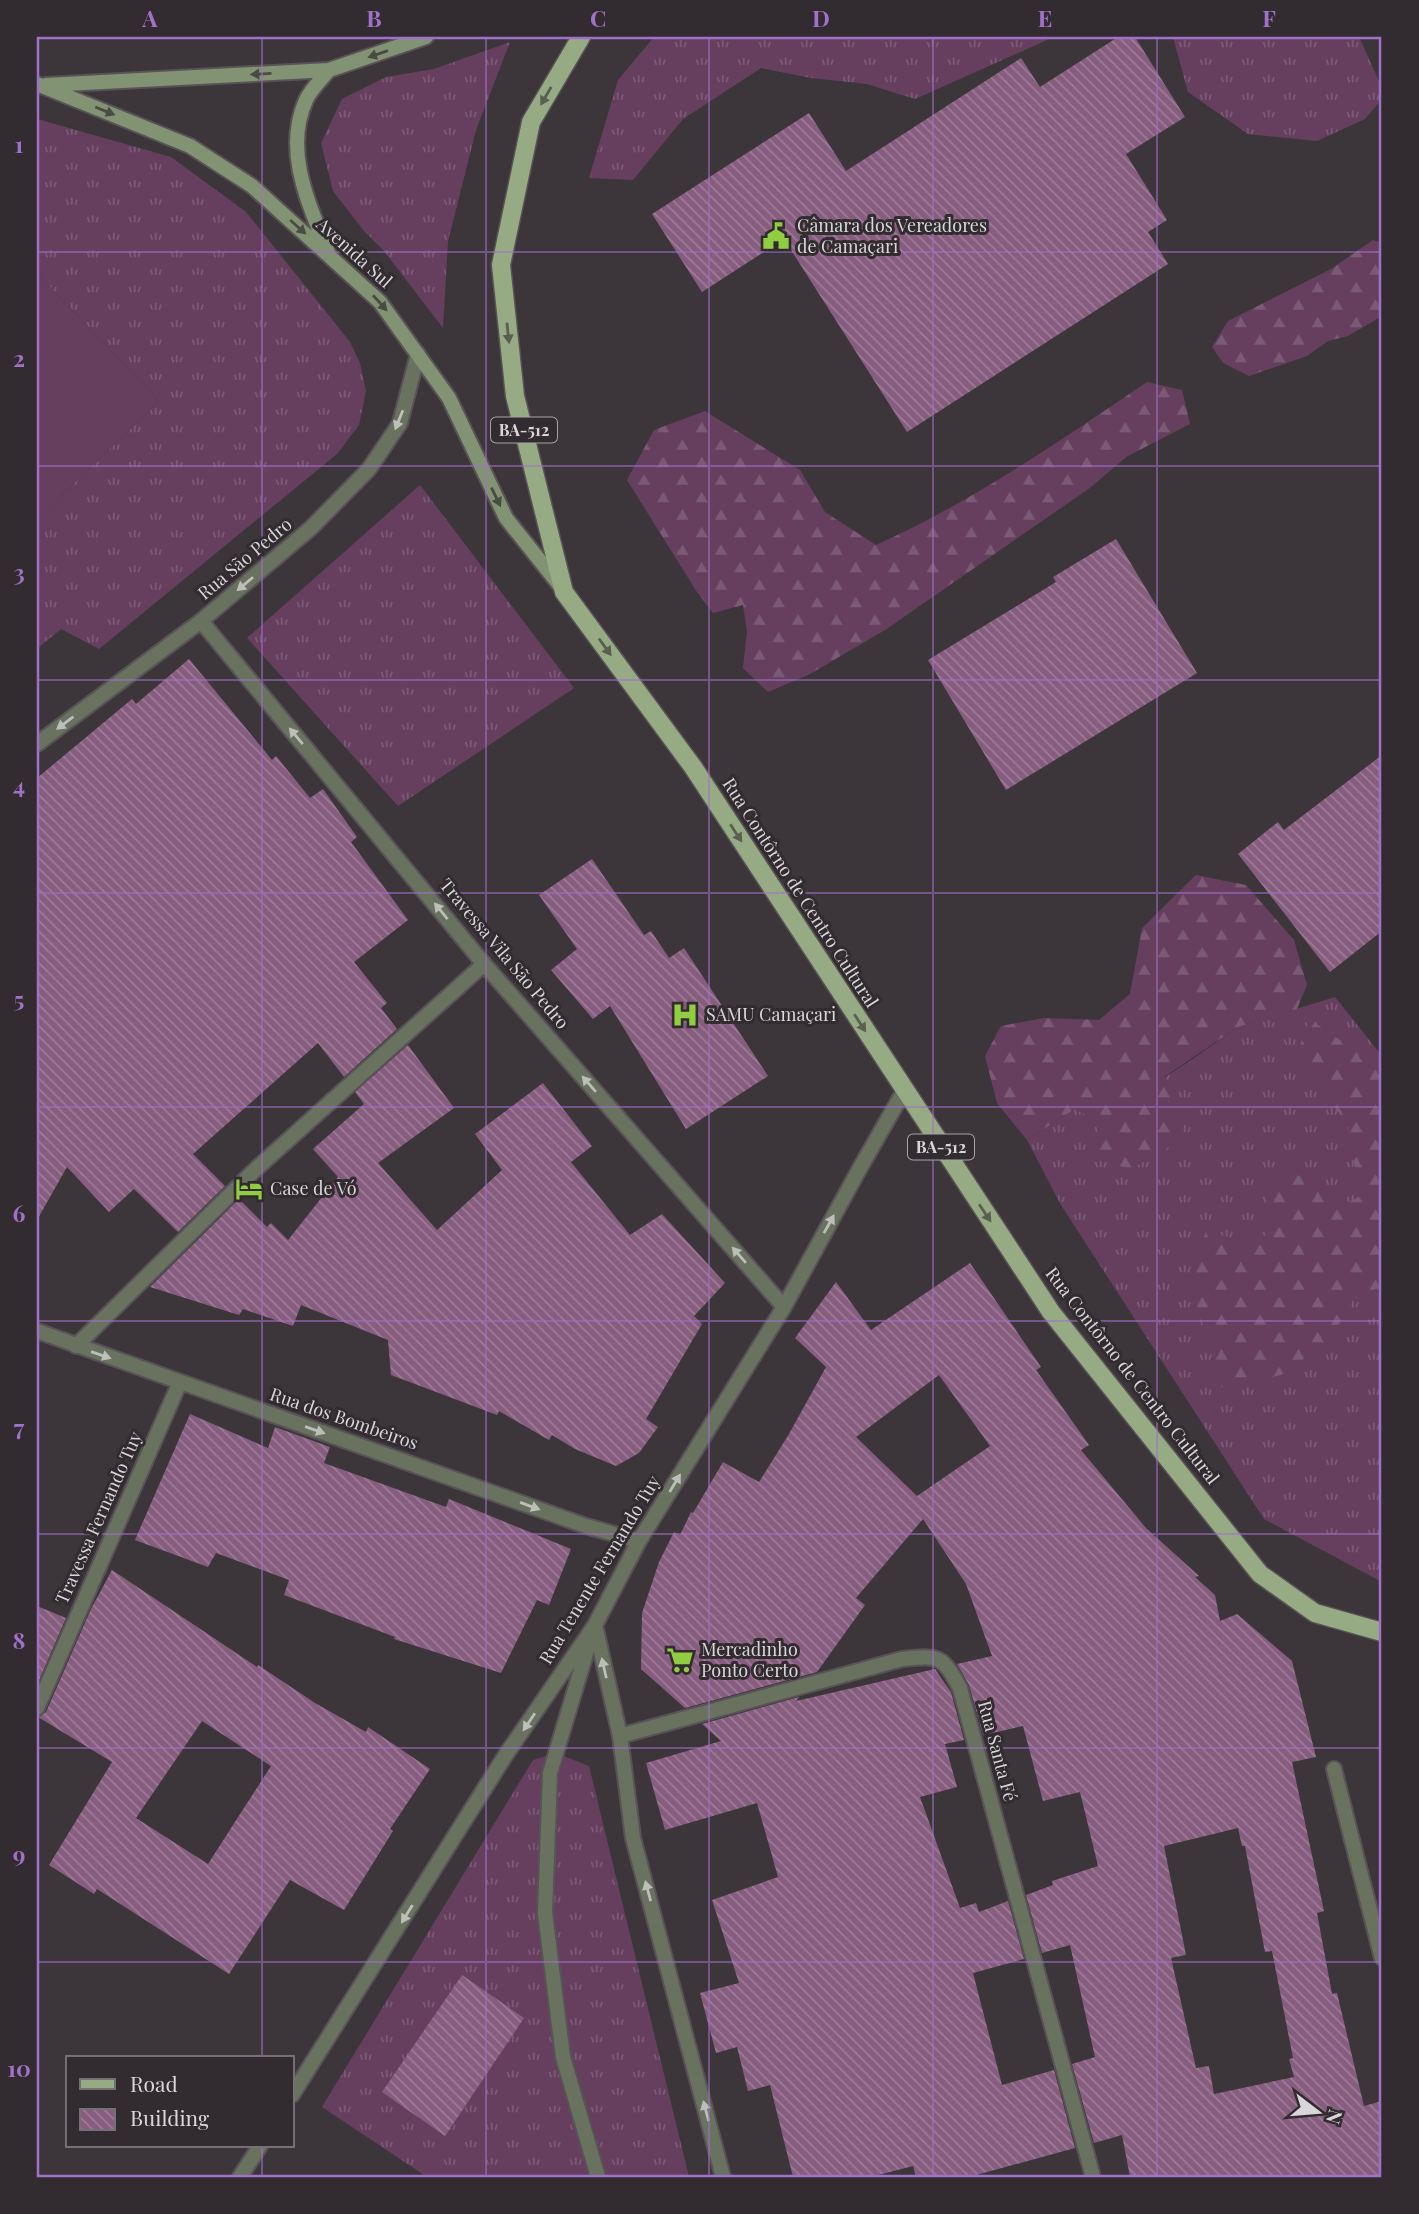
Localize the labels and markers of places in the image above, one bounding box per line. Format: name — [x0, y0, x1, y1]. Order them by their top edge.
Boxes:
place label: Câmara dos Vereadores de Camaçari — [797, 213, 987, 258]
public building icon: Câmara dos Vereadores de Camaçari — [761, 221, 791, 251]
hospital icon: SAMU Camaçari — [670, 1000, 700, 1030]
place label: SAMU Camaçari — [706, 1002, 836, 1026]
hotel icon: Case de Vó — [234, 1174, 264, 1204]
place label: Case de Vó — [270, 1176, 357, 1200]
place label: Mercadinho Ponto Certo — [701, 1637, 799, 1682]
supermarket icon: Mercadinho Ponto Certo — [665, 1645, 695, 1675]

